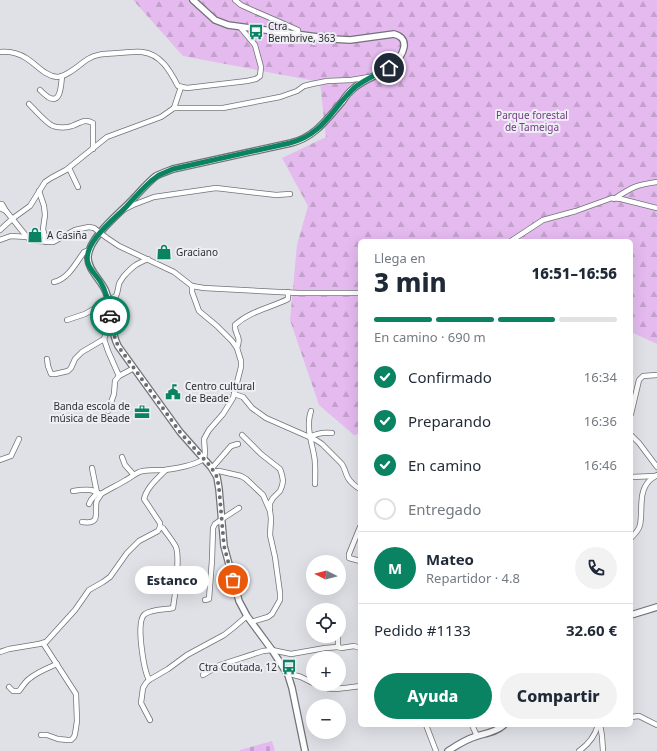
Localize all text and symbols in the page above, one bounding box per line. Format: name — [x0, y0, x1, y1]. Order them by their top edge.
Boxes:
place label: Ctra Bembrive, 363 — [268, 19, 336, 45]
bus stop icon: Ctra Bembrive, 363 — [247, 23, 265, 41]
pin — [372, 51, 406, 85]
icon: home — [378, 57, 400, 79]
park label: Parque forestal de Tameiga — [496, 108, 568, 134]
shop icon: A Casiña — [26, 226, 44, 244]
place label: A Casiña — [47, 228, 87, 242]
shop icon: Graciano — [155, 243, 173, 261]
place label: Graciano — [176, 245, 218, 259]
text: Llega en — [374, 249, 426, 267]
text: 16:51–16:56 — [532, 263, 617, 283]
text: 3 min — [374, 264, 447, 300]
courier — [90, 296, 130, 336]
icon: car — [99, 305, 121, 327]
text: En camino · 690 m — [374, 328, 486, 346]
icon: check — [374, 366, 396, 388]
text: Confirmado — [408, 367, 492, 387]
text: 16:34 — [584, 368, 617, 386]
place label: Centro cultural de Beade — [185, 379, 255, 405]
public building icon: Centro cultural de Beade — [164, 383, 182, 401]
place label: Banda escola de música de Beade — [50, 399, 130, 425]
office icon: Banda escola de música de Beade — [133, 403, 151, 421]
icon: check — [374, 410, 396, 432]
text: Preparando — [408, 411, 491, 431]
text: 16:36 — [584, 412, 617, 430]
icon: check — [374, 454, 396, 476]
text: En camino — [408, 455, 481, 475]
text: 16:46 — [584, 456, 617, 474]
text: Entregado — [408, 499, 481, 519]
button: phone — [575, 547, 617, 589]
text: Mateo — [426, 549, 474, 569]
north arrow — [306, 555, 346, 595]
map controls — [306, 555, 346, 739]
text: M — [388, 558, 402, 578]
pin — [216, 563, 250, 597]
callout: Estanco — [135, 566, 209, 594]
icon: bag — [222, 569, 244, 591]
text: Repartidor · 4.8 — [426, 569, 520, 587]
text: Estanco — [146, 571, 198, 589]
button: locate — [306, 603, 346, 643]
text: Pedido #1133 — [374, 620, 471, 640]
text: 32.60 € — [566, 620, 617, 640]
button: + — [306, 651, 346, 691]
bus stop icon: Ctra Coutada, 12 — [280, 658, 298, 676]
place label: Ctra Coutada, 12 — [199, 660, 277, 674]
button: Ayuda — [374, 673, 492, 719]
button: Compartir — [500, 673, 617, 719]
button: − — [306, 699, 346, 739]

